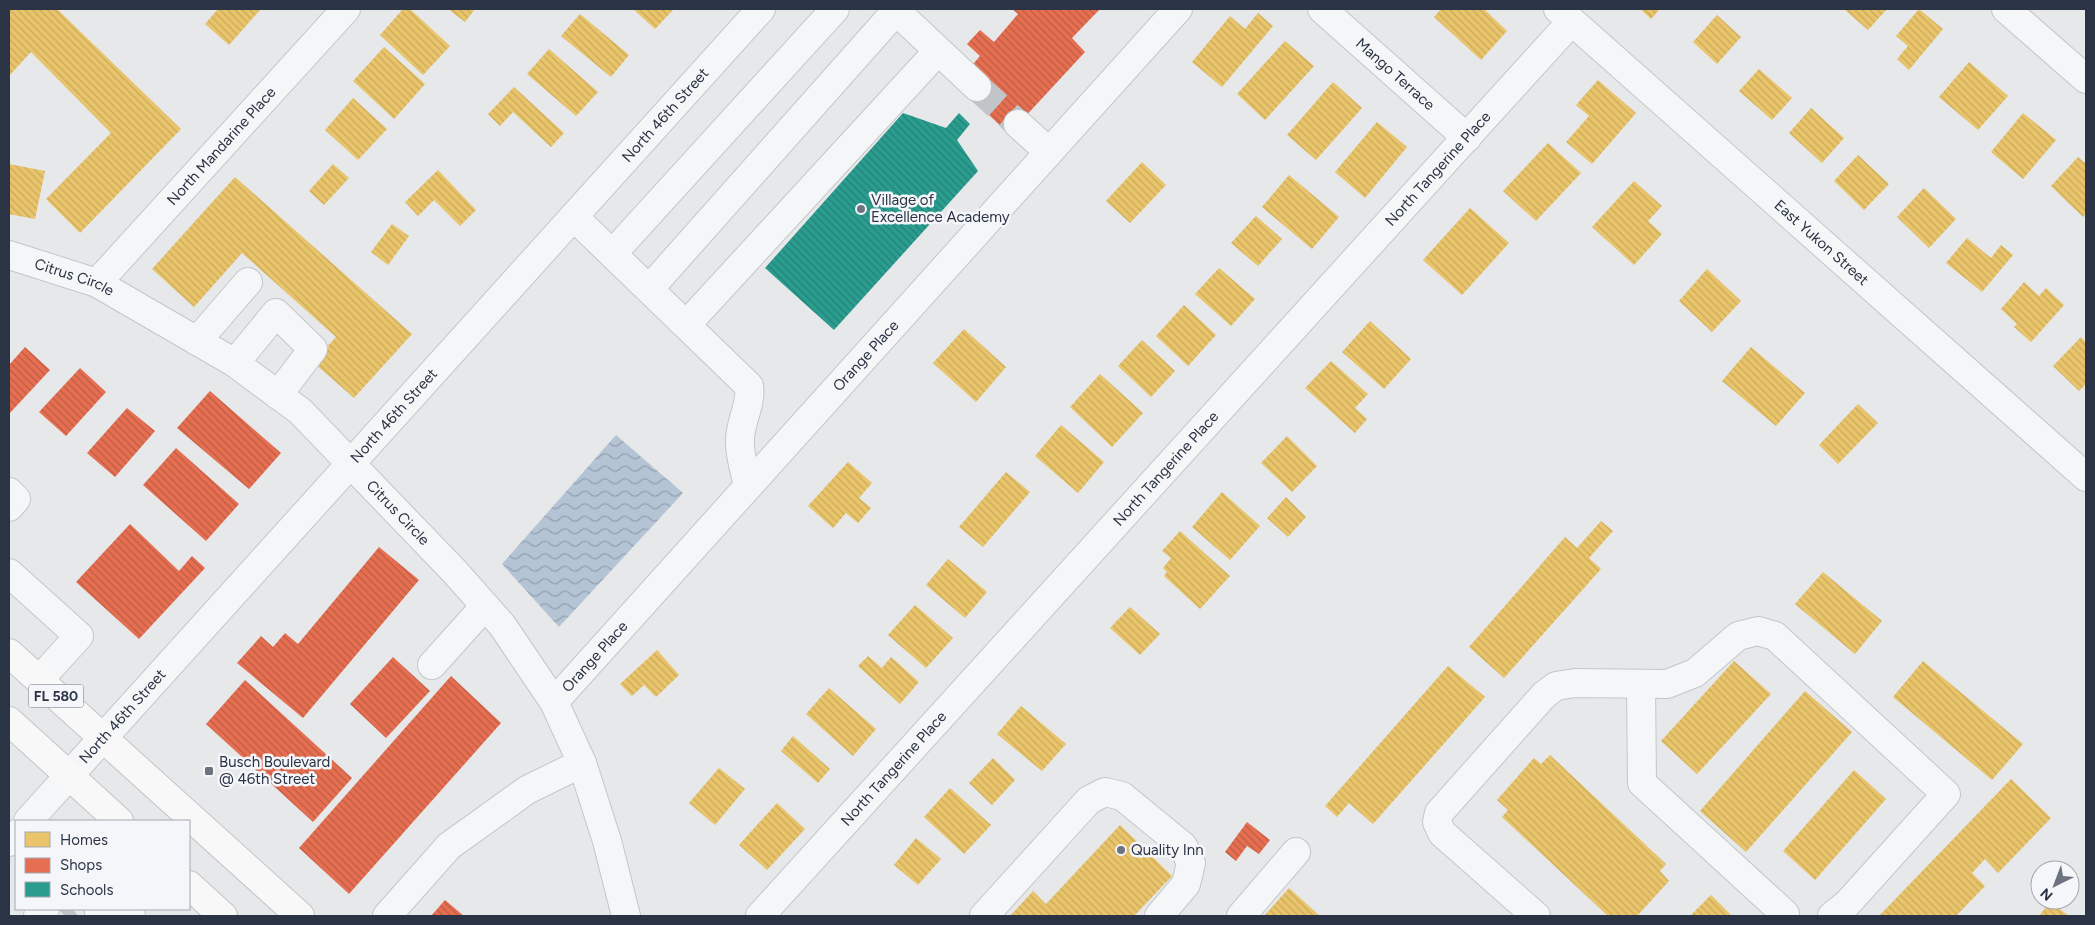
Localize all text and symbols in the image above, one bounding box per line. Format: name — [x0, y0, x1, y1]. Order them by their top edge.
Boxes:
street label: Mango Terrace — [1352, 34, 1438, 114]
street label: North 46th Street — [618, 64, 713, 166]
street label: North Mandarine Place — [163, 83, 280, 209]
street label: North Tangerine Place — [1381, 108, 1494, 230]
place label: Village of Excellence Academy — [871, 191, 1010, 226]
street label: East Yukon Street — [1771, 196, 1873, 289]
marker: Village of Excellence Academy — [855, 203, 867, 215]
street label: Citrus Circle — [32, 255, 117, 300]
street label: Orange Place — [829, 316, 902, 395]
street label: North 46th Street — [347, 365, 441, 467]
street label: North Tangerine Place — [1109, 408, 1222, 530]
street label: Citrus Circle — [363, 477, 433, 549]
street label: Orange Place — [558, 617, 631, 696]
street label: North 46th Street — [75, 665, 170, 767]
road number: FL 580 — [28, 684, 84, 708]
street label: North Tangerine Place — [837, 708, 950, 830]
place label: Busch Boulevard @ 46th Street — [219, 753, 330, 788]
marker: Busch Boulevard @ 46th Street — [203, 765, 215, 777]
legend — [15, 820, 190, 910]
text: Homes — [60, 831, 108, 849]
place label: Quality Inn — [1131, 841, 1204, 859]
marker: Quality Inn — [1115, 844, 1127, 856]
text: Shops — [60, 856, 102, 874]
north arrow — [2030, 860, 2080, 910]
text: Schools — [60, 881, 113, 899]
text: N — [2037, 884, 2056, 904]

